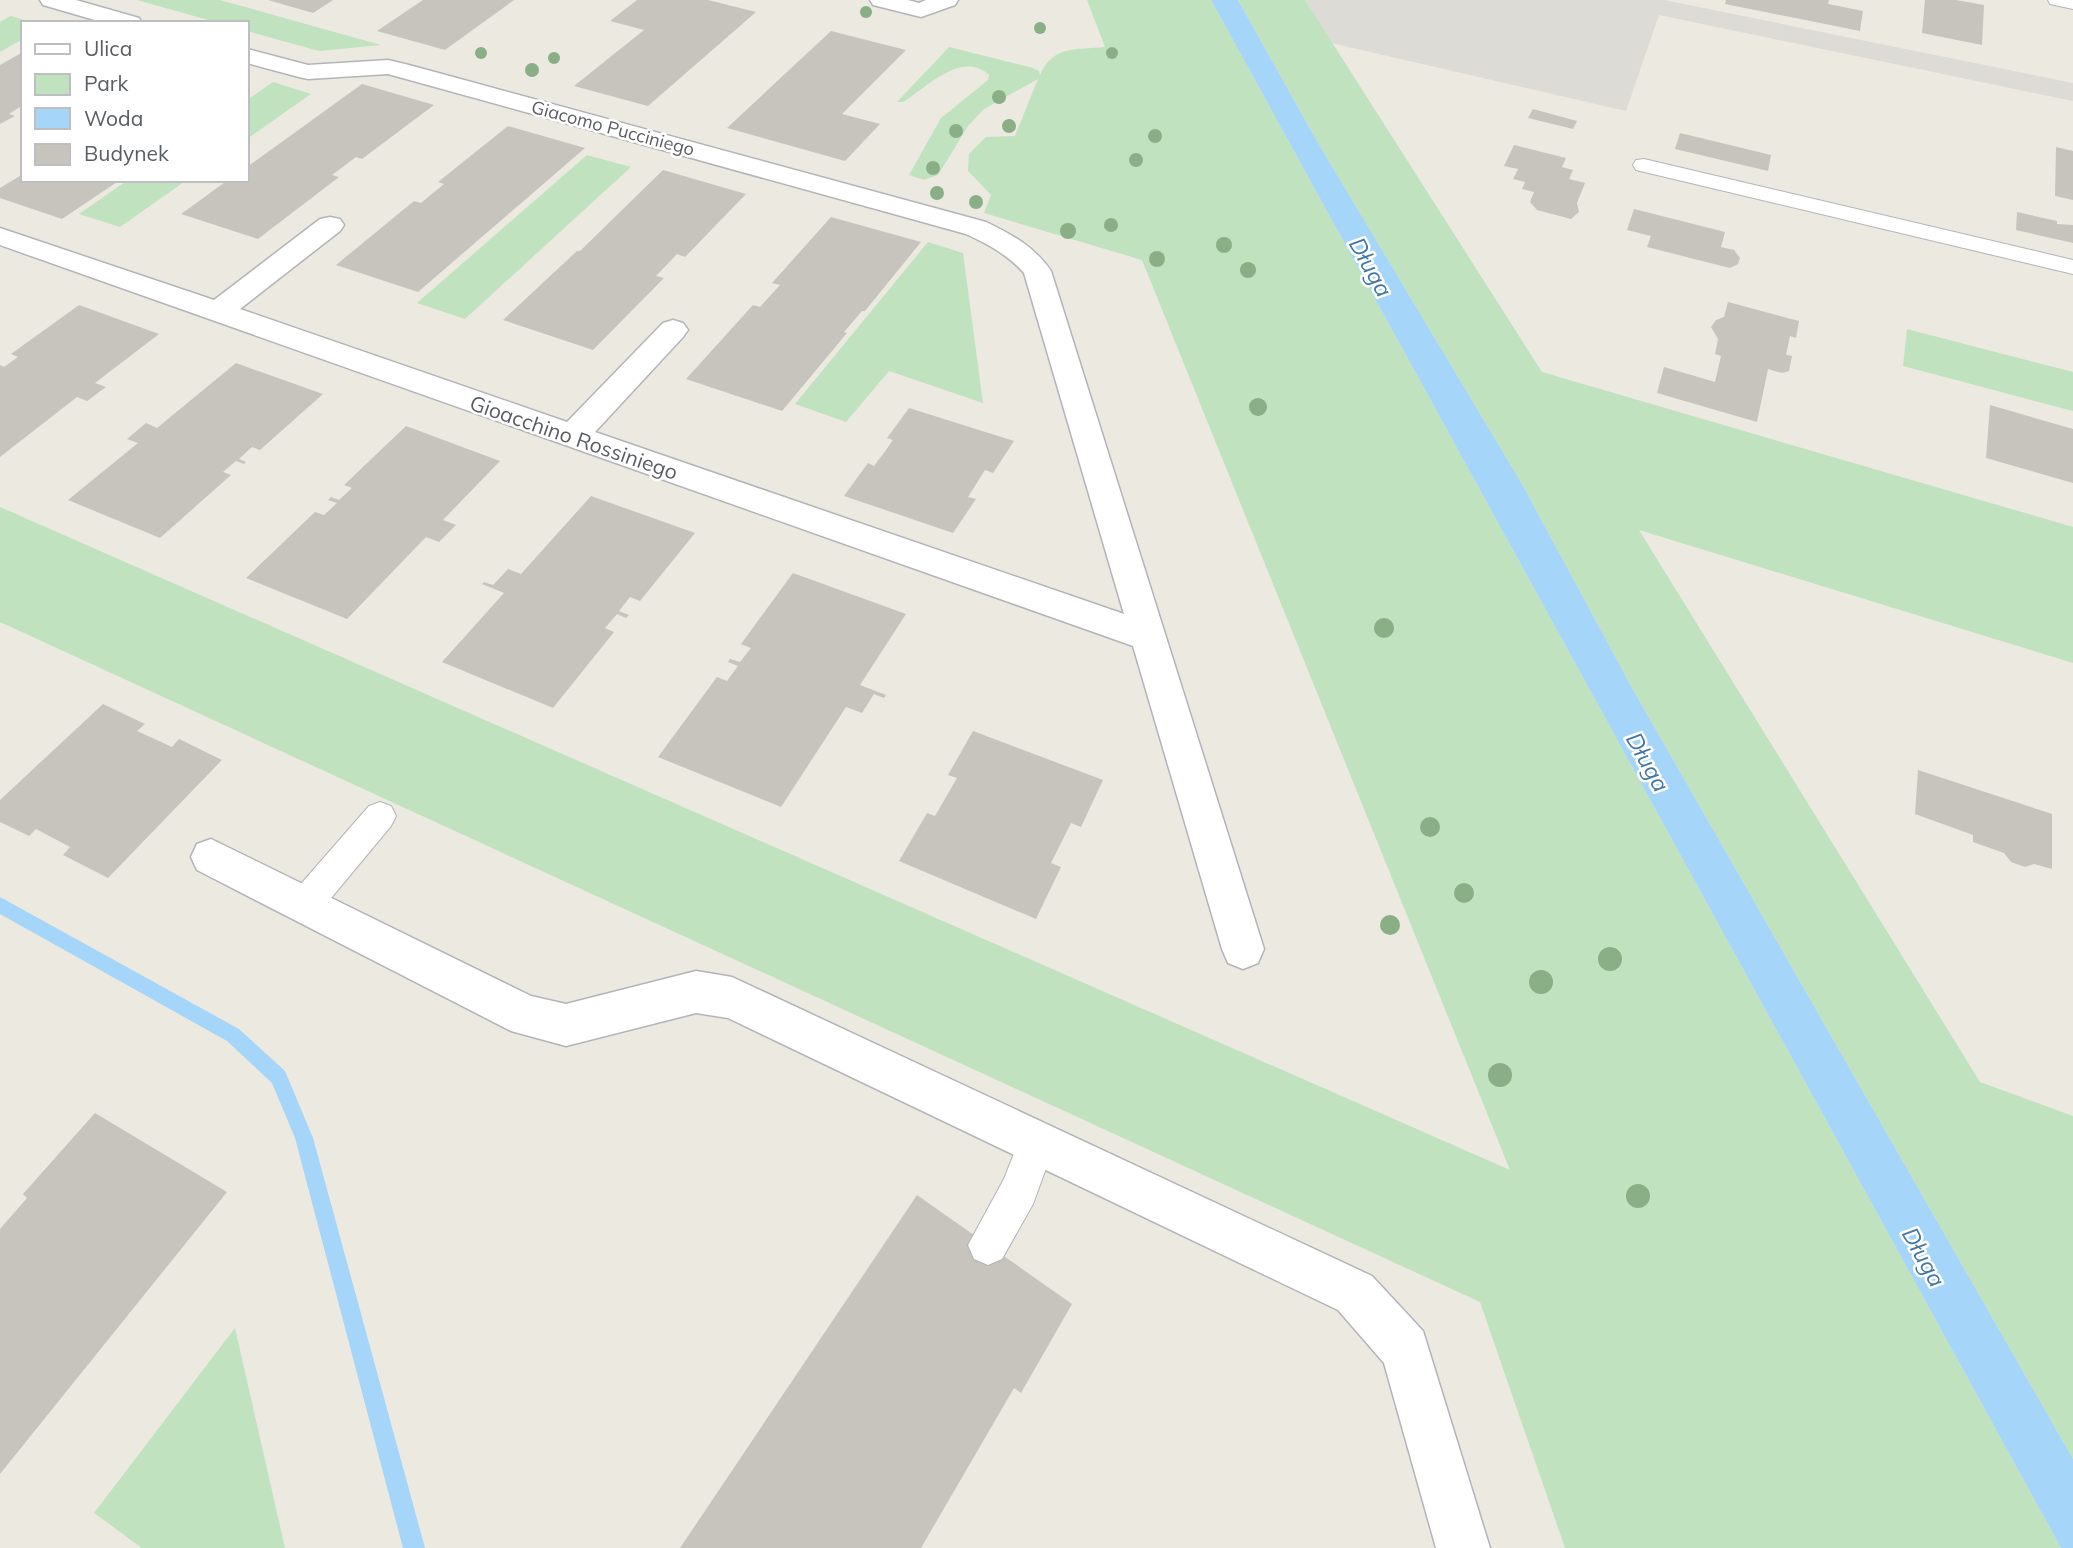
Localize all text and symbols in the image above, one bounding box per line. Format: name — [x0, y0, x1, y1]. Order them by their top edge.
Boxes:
legend — [21, 21, 248, 182]
text: Ulica — [84, 35, 132, 61]
text: Park — [84, 70, 128, 96]
street label: Giacomo Pucciniego — [529, 95, 697, 161]
text: Woda — [84, 105, 143, 131]
text: Budynek — [84, 140, 169, 166]
water label: Długa — [1343, 232, 1399, 302]
street label: Gioacchino Rossiniego — [467, 389, 681, 485]
water label: Długa — [1620, 727, 1676, 797]
water label: Długa — [1896, 1222, 1952, 1292]

